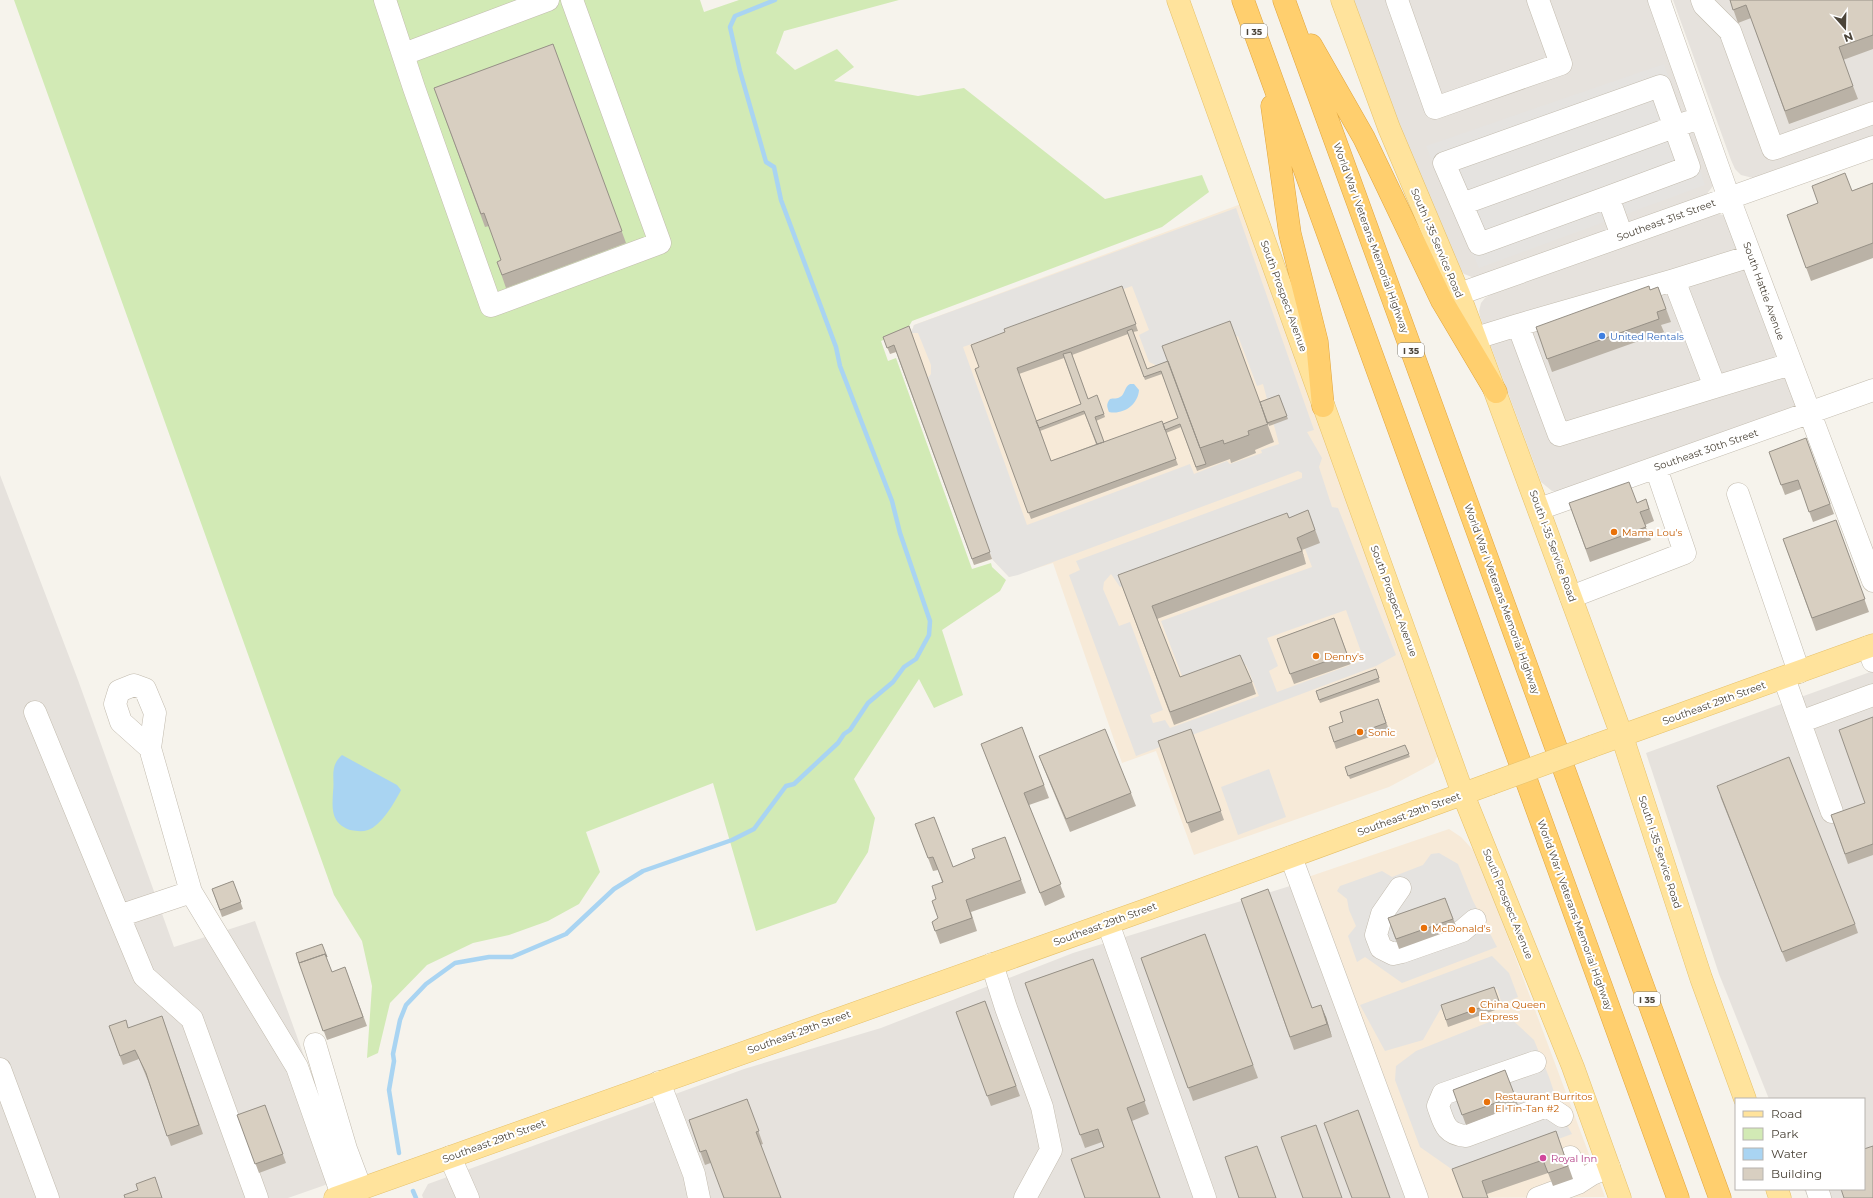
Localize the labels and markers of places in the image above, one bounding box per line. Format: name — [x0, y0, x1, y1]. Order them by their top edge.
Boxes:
place label: United Rentals — [1610, 330, 1684, 343]
marker: United Rentals — [1597, 331, 1607, 341]
place label: Mama Lou's — [1622, 526, 1682, 539]
marker: Mama Lou's — [1609, 527, 1619, 537]
place label: Denny's — [1324, 650, 1364, 663]
marker: Denny's — [1311, 651, 1321, 661]
place label: Sonic — [1368, 726, 1396, 739]
marker: Sonic — [1355, 727, 1365, 737]
place label: McDonald's — [1432, 922, 1491, 935]
marker: McDonald's — [1419, 923, 1429, 933]
place label: China Queen Express — [1480, 998, 1546, 1023]
marker: China Queen Express — [1467, 1005, 1477, 1015]
place label: Restaurant Burritos El Tin-Tan #2 — [1495, 1090, 1592, 1115]
marker: Restaurant Burritos El Tin-Tan #2 — [1482, 1097, 1492, 1107]
place label: Royal Inn — [1551, 1152, 1597, 1165]
marker: Royal Inn — [1538, 1153, 1548, 1163]

